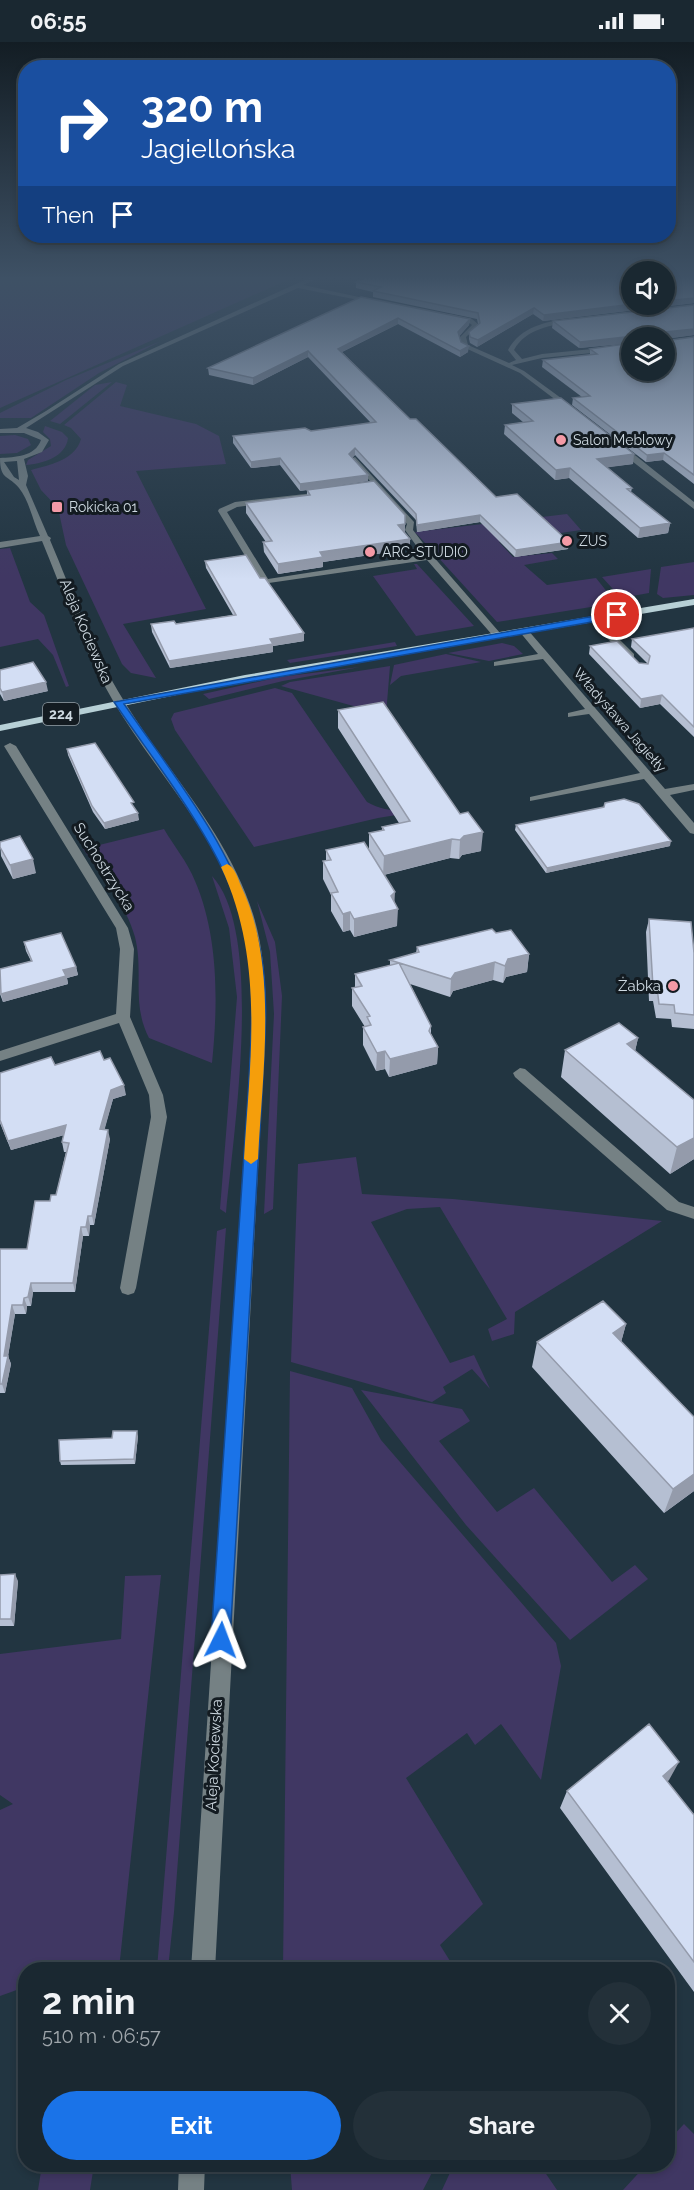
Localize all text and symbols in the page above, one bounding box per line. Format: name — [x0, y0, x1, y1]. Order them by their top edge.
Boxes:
text: 06:55 — [30, 8, 87, 34]
text: 320 m — [141, 83, 263, 132]
icon: right — [42, 84, 120, 162]
text: Jagiellońska — [141, 133, 295, 164]
icon: arrive — [106, 198, 139, 231]
text: Then — [42, 202, 94, 228]
map controls — [621, 261, 675, 381]
button: sound — [621, 261, 675, 315]
button: layers — [621, 327, 675, 381]
place label: Salon Meblowy — [573, 432, 673, 448]
marker: Salon Meblowy — [554, 433, 568, 447]
place label: Rokicka 01 — [69, 499, 138, 515]
marker: Rokicka 01 — [50, 500, 64, 514]
place label: ZUS — [579, 533, 607, 549]
marker: ZUS — [560, 534, 574, 548]
place label: ARC-STUDIO — [382, 544, 468, 560]
marker: ARC-STUDIO — [363, 545, 377, 559]
street label: Aleja Kociewska — [56, 576, 116, 686]
pin — [591, 589, 642, 640]
icon: arrive — [600, 598, 633, 631]
street label: Władysława Jagiełły — [571, 665, 670, 776]
road number: 224 — [43, 703, 79, 725]
street label: Suchostrzycka — [70, 819, 138, 915]
place label: Żabka — [618, 976, 661, 995]
marker: Żabka — [666, 979, 680, 993]
position arrow — [189, 1608, 253, 1672]
street label: Aleja Kociewska — [202, 1699, 226, 1811]
text: 2 min — [42, 1980, 135, 2022]
button: close — [588, 1982, 651, 2045]
text: 510 m · 06:57 — [42, 2024, 161, 2048]
button: Exit — [42, 2091, 341, 2160]
button: Share — [353, 2091, 651, 2160]

